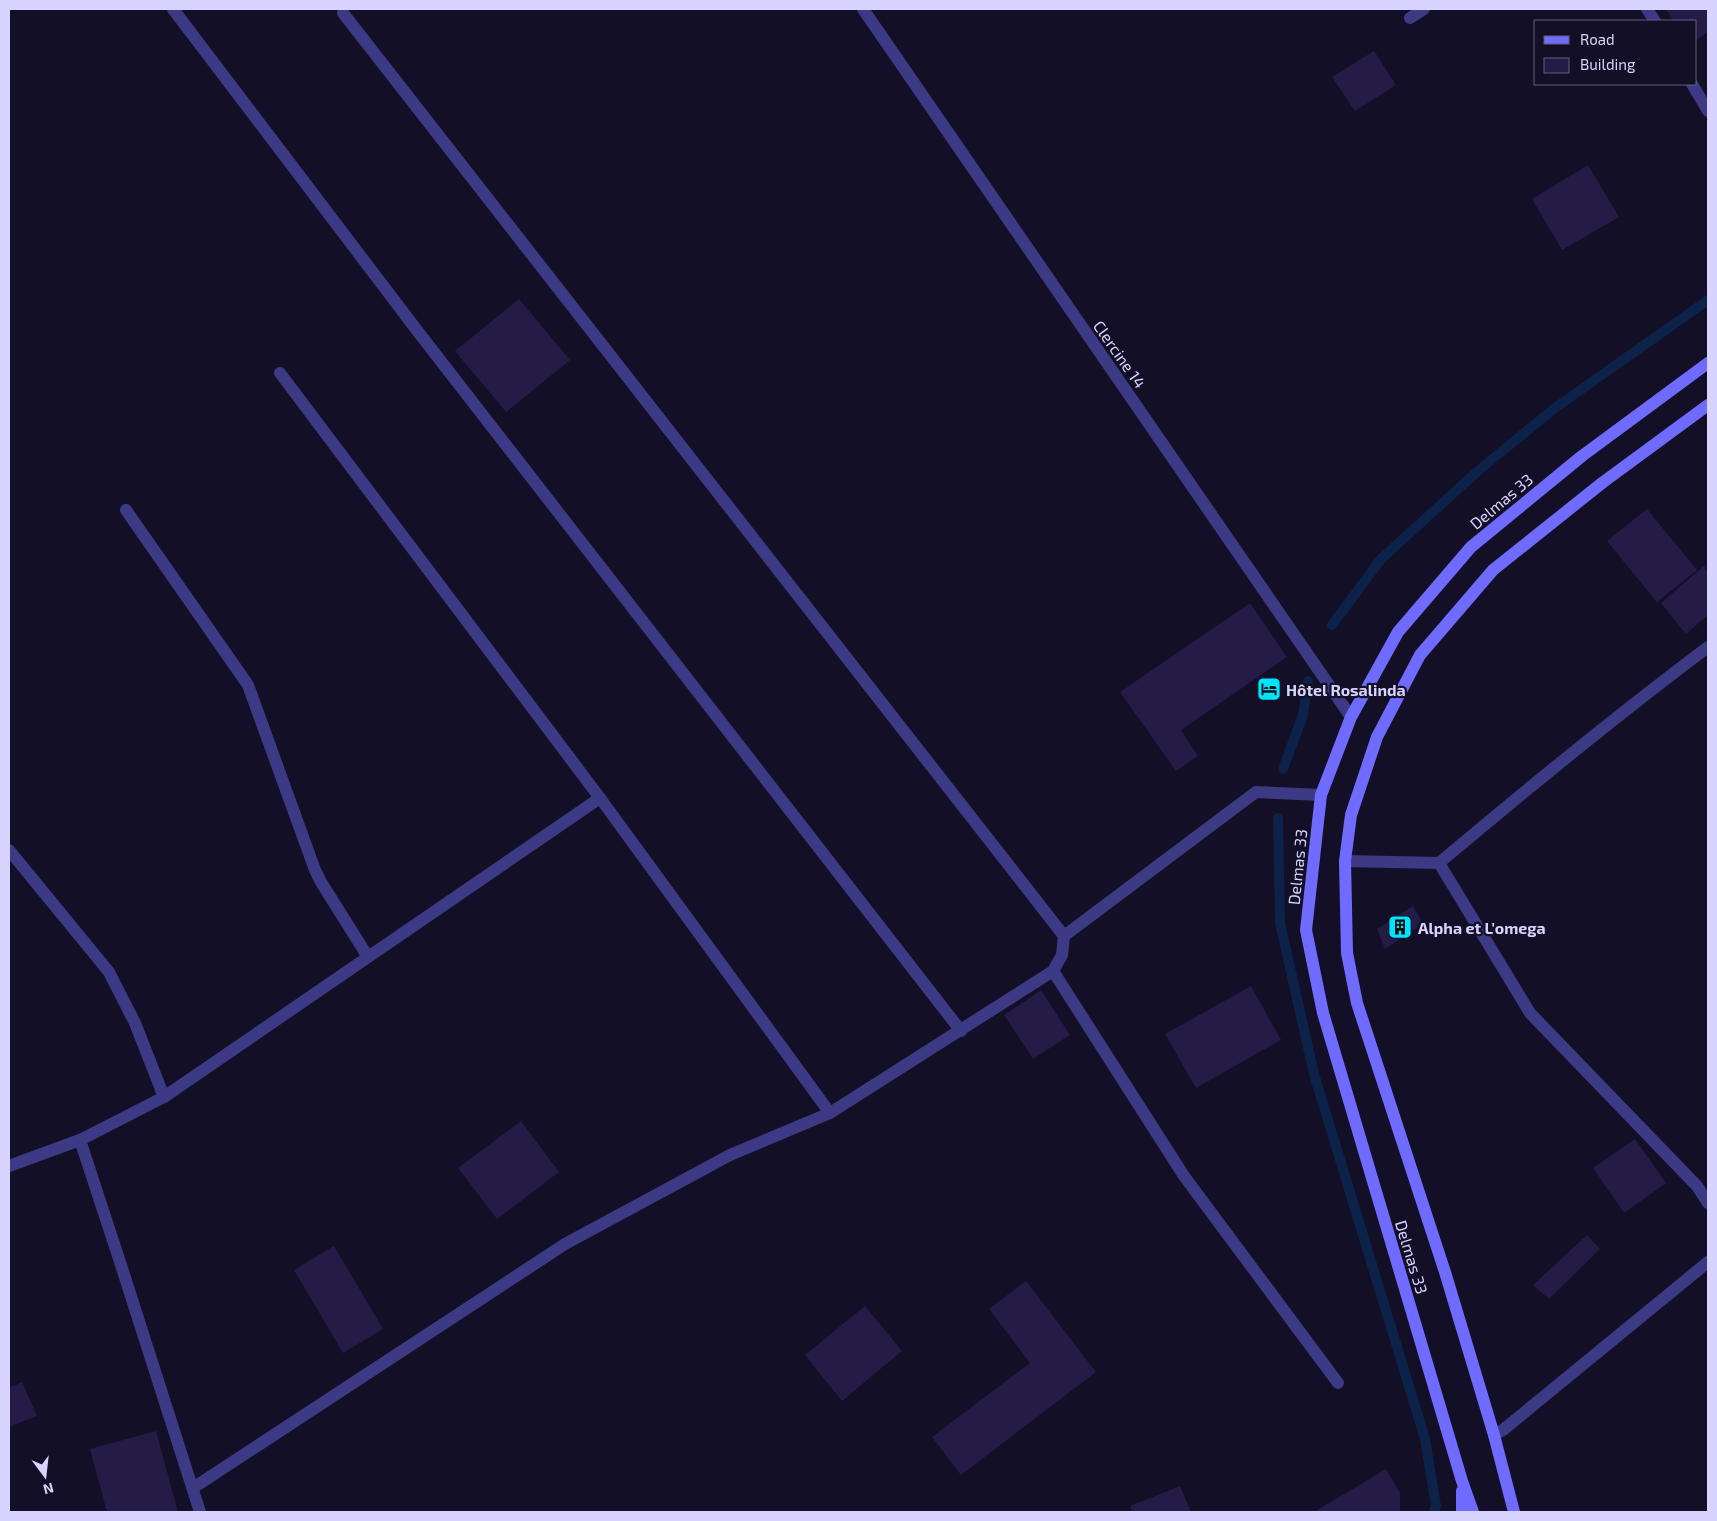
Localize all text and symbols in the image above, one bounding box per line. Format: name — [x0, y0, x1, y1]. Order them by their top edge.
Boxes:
legend — [1534, 20, 1697, 85]
text: Road — [1580, 30, 1615, 48]
text: Building — [1580, 55, 1636, 73]
street label: Clercine 14 — [1090, 317, 1150, 392]
street label: Delmas 33 — [1466, 469, 1536, 533]
hotel icon: Hôtel Rosalinda — [1256, 676, 1282, 702]
place label: Hôtel Rosalinda — [1286, 680, 1406, 699]
street label: Delmas 33 — [1284, 828, 1310, 906]
building icon: Alpha et L'omega — [1387, 914, 1413, 940]
place label: Alpha et L'omega — [1418, 918, 1546, 937]
street label: Delmas 33 — [1392, 1218, 1432, 1296]
north arrow — [20, 1451, 70, 1501]
text: N — [41, 1480, 56, 1499]

